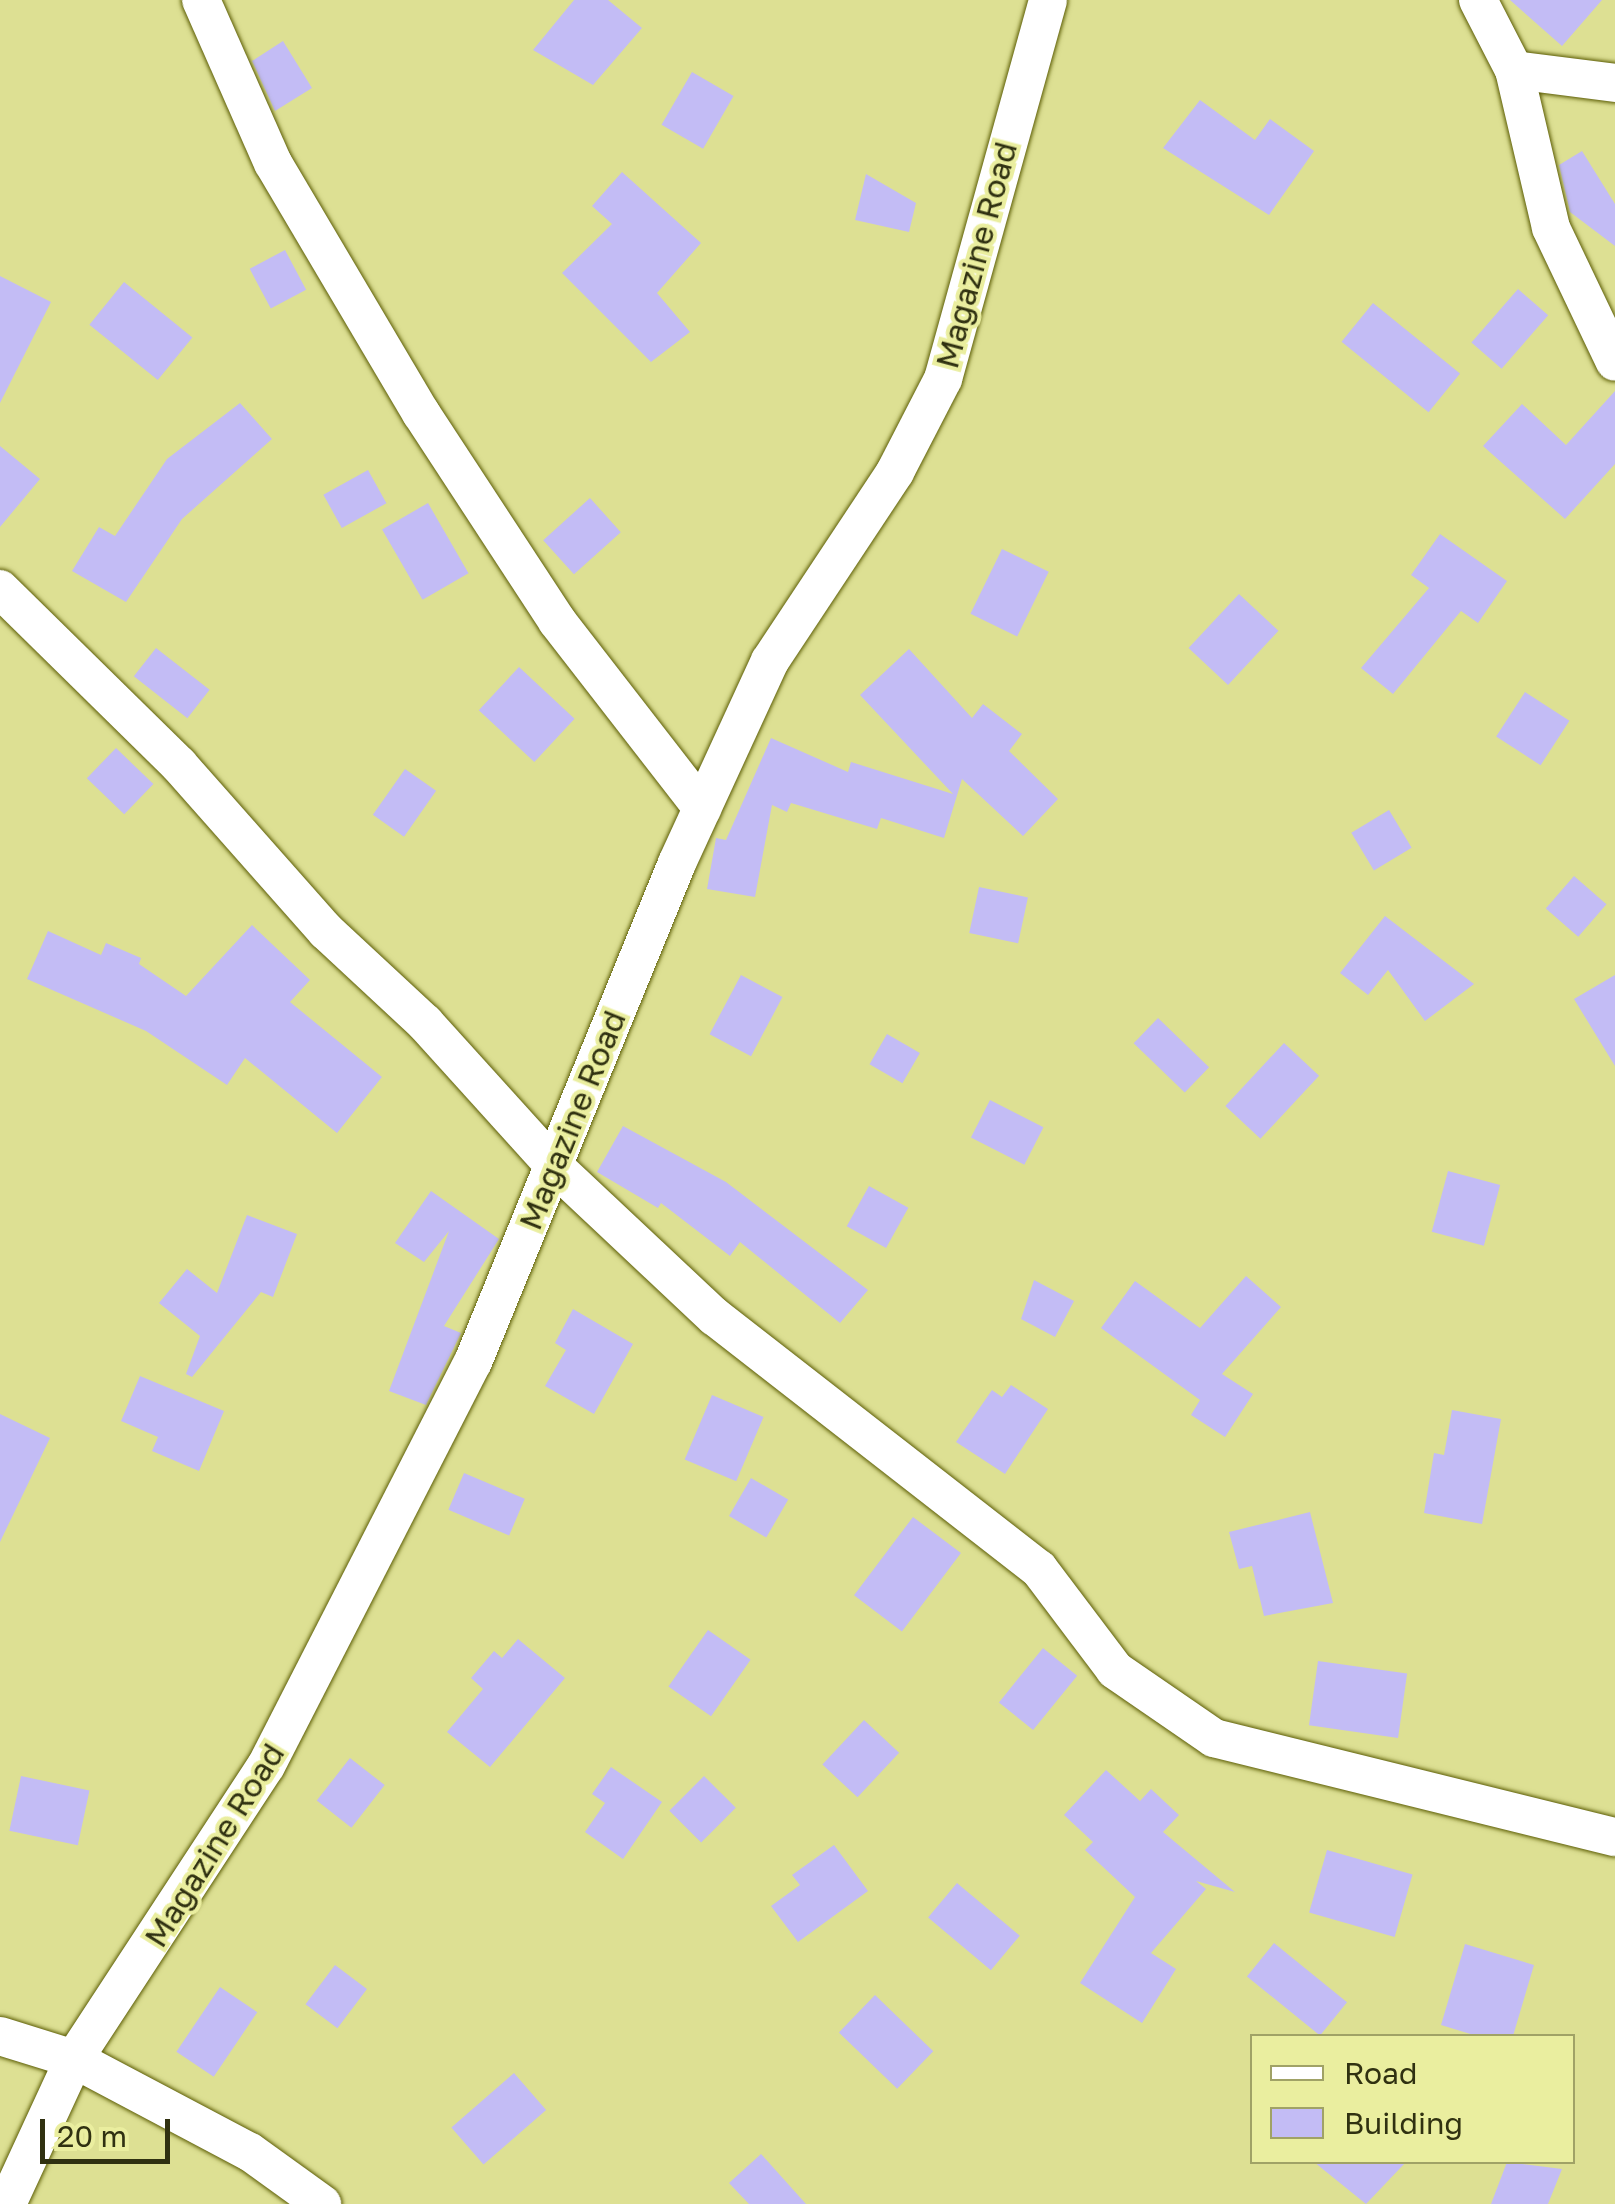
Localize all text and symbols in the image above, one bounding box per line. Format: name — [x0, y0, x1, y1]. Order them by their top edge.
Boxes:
street label: Magazine Road — [927, 138, 1025, 372]
street label: Magazine Road — [511, 1005, 633, 1235]
street label: Magazine Road — [136, 1736, 292, 1954]
legend — [1250, 2034, 1575, 2164]
text: Road — [1344, 2055, 1418, 2091]
scale bar — [45, 2099, 175, 2161]
text: Building — [1344, 2105, 1463, 2141]
text: 20 m — [57, 2118, 127, 2154]

